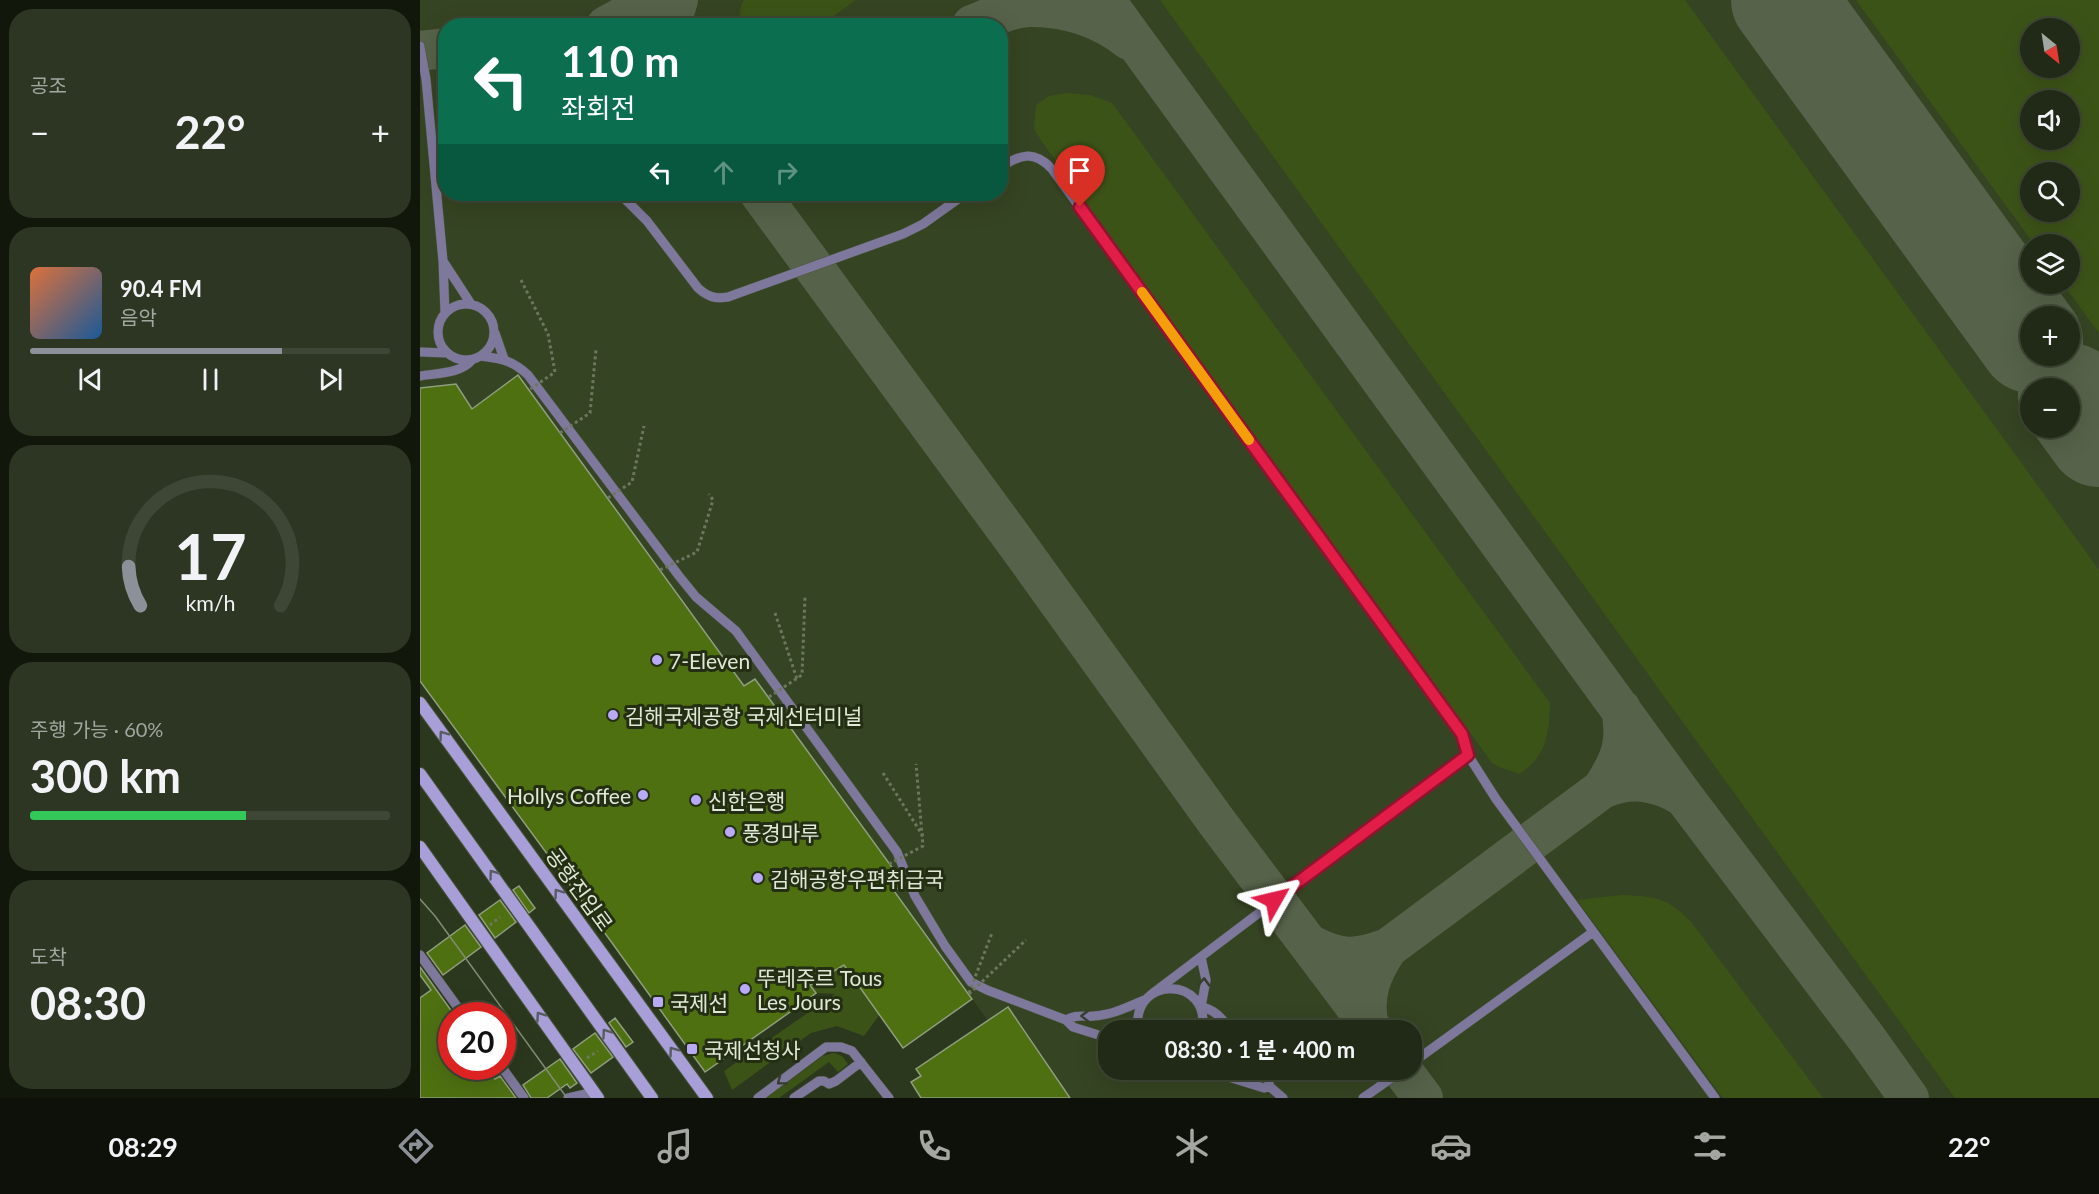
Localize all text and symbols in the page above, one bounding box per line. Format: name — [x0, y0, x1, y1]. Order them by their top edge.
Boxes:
north arrow — [2020, 18, 2080, 78]
map controls — [2020, 18, 2080, 438]
text: 110 m — [561, 36, 679, 86]
icon: left — [462, 42, 540, 120]
text: 공조 — [30, 73, 67, 97]
button: sound — [2020, 90, 2080, 150]
text: 좌회전 — [561, 91, 636, 124]
text: 22° — [175, 105, 245, 159]
text: − — [30, 112, 49, 152]
text: + — [371, 112, 390, 152]
pin — [1054, 145, 1105, 207]
icon: arrive — [1063, 154, 1096, 187]
icon: left — [644, 156, 677, 189]
icon: ahead — [707, 156, 740, 189]
icon: right — [770, 156, 803, 189]
button: search — [2020, 162, 2080, 222]
button: layers — [2020, 234, 2080, 294]
text: 90.4 FM — [120, 275, 202, 302]
text: 음악 — [120, 305, 157, 329]
button: + — [2020, 306, 2080, 366]
icon: previous — [74, 363, 107, 396]
icon: pause — [194, 363, 227, 396]
icon: next — [314, 363, 347, 396]
button: − — [2020, 378, 2080, 438]
text: 17 — [174, 518, 246, 593]
text: km/h — [185, 590, 235, 616]
place label: 7-Eleven — [669, 648, 750, 673]
marker: 7-Eleven — [650, 653, 664, 667]
place label: 김해국제공항 국제선터미널 — [625, 703, 862, 728]
marker: 김해국제공항 국제선터미널 — [606, 708, 620, 722]
text: 주행 가능 · 60% — [30, 717, 163, 741]
one-way arrow — [440, 731, 451, 742]
text: 300 km — [30, 749, 181, 803]
place label: Hollys Coffee — [507, 783, 631, 808]
marker: Hollys Coffee — [636, 788, 650, 802]
place label: 신한은행 — [708, 788, 785, 813]
marker: 신한은행 — [689, 793, 703, 807]
place label: 풍경마루 — [742, 820, 819, 845]
marker: 풍경마루 — [723, 825, 737, 839]
street label: 공항진입로 — [541, 843, 619, 935]
place label: 김해공항우편취급국 — [770, 866, 944, 891]
position arrow — [1242, 868, 1306, 932]
one-way arrow — [489, 870, 500, 881]
marker: 김해공항우편취급국 — [751, 871, 765, 885]
one-way arrow — [554, 888, 565, 899]
text: 도착 — [30, 944, 67, 968]
place label: 뚜레주르 Tous Les Jours — [757, 965, 882, 1014]
text: 08:30 — [30, 976, 146, 1030]
one-way arrow — [1198, 977, 1210, 986]
marker: 뚜레주르 Tous Les Jours — [738, 982, 752, 996]
place label: 국제선 — [670, 990, 728, 1015]
marker: 국제선 — [651, 995, 665, 1009]
speed limit sign: 20 — [438, 1002, 516, 1080]
one-way arrow — [1081, 1010, 1090, 1022]
one-way arrow — [536, 1011, 547, 1022]
one-way arrow — [602, 1029, 613, 1040]
text: 08:30 · 1 분 · 400 m — [1165, 1036, 1355, 1063]
place label: 국제선청사 — [704, 1037, 801, 1062]
marker: 국제선청사 — [685, 1042, 699, 1056]
one-way arrow — [669, 1046, 680, 1057]
one-way arrow — [777, 1073, 788, 1084]
icon: directions — [395, 1125, 437, 1167]
icon: music — [654, 1125, 696, 1167]
icon: phone — [913, 1125, 955, 1167]
icon: climate — [1171, 1125, 1213, 1167]
icon: car — [1430, 1125, 1472, 1167]
icon: filters — [1689, 1125, 1731, 1167]
text: 08:29 — [108, 1130, 178, 1163]
text: 22° — [1948, 1130, 1990, 1163]

